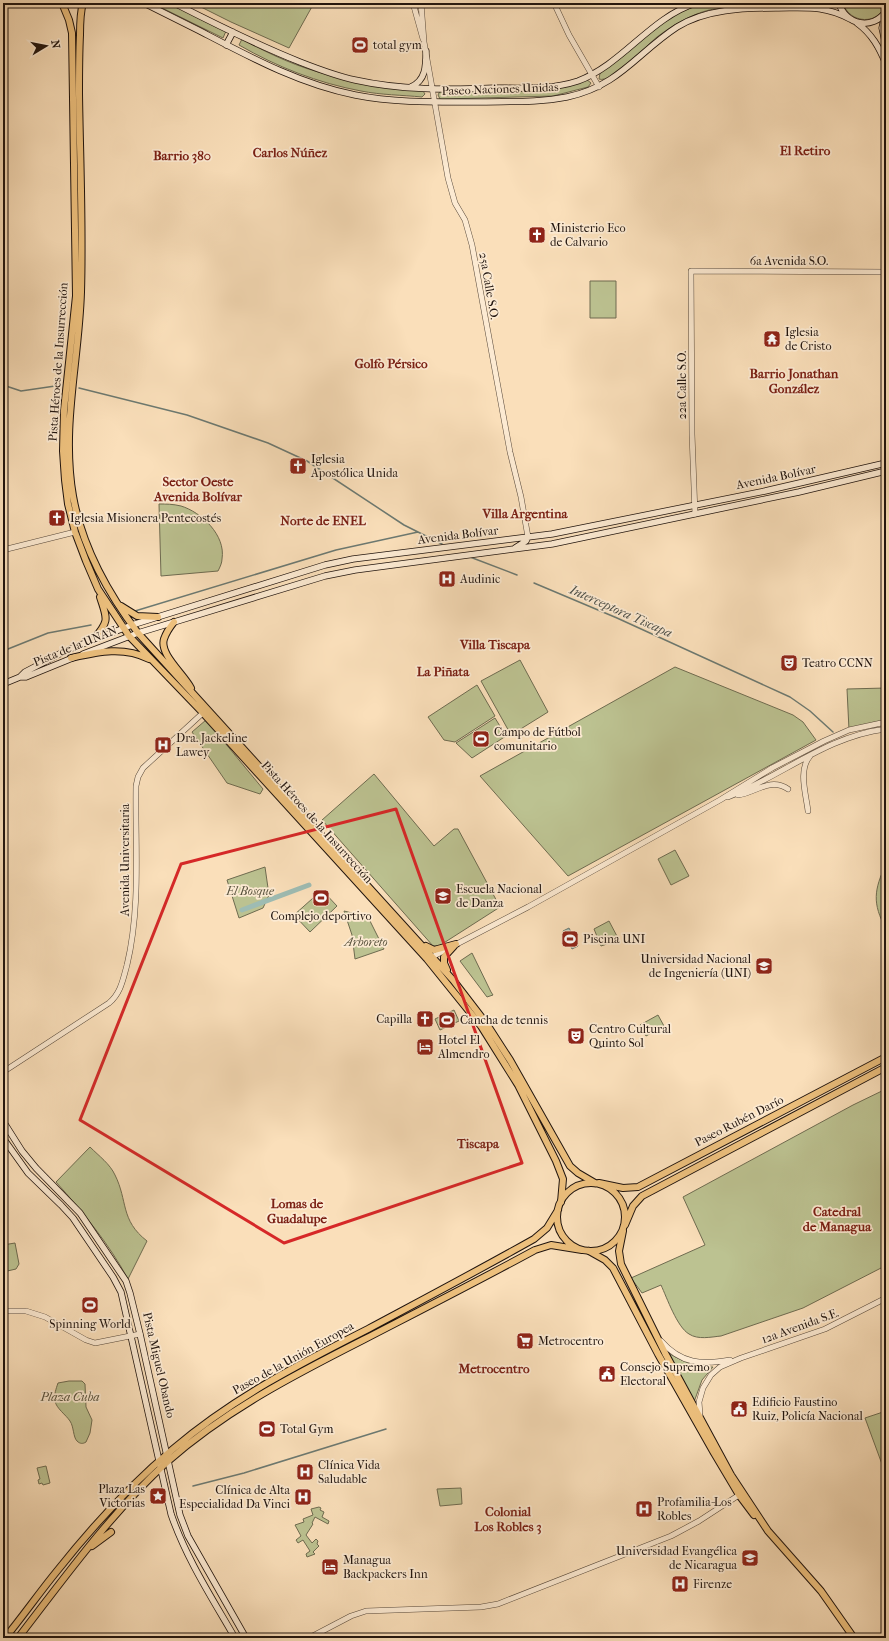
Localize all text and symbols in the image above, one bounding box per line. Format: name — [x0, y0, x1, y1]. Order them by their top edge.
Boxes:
north arrow — [26, 26, 66, 66]
sports icon: total gym — [350, 35, 370, 55]
place label: total gym — [373, 38, 422, 52]
text: N — [48, 39, 63, 50]
street label: Paseo Naciones Unidas — [441, 80, 559, 98]
district label: El Retiro — [780, 143, 831, 158]
district label: Carlos Núñez — [253, 145, 328, 160]
district label: Barrio 380 — [153, 148, 211, 164]
place label: Ministerio Eco de Calvario — [550, 221, 626, 249]
church icon: Ministerio Eco de Calvario — [527, 225, 547, 245]
street label: 25a Calle S.O. — [476, 251, 502, 321]
street label: 6a Avenida S.O. — [750, 254, 828, 268]
street label: Pista Héroes de la Insurrección — [45, 282, 71, 442]
place label: Iglesia de Cristo — [785, 325, 832, 353]
temple icon: Iglesia de Cristo — [762, 329, 782, 349]
street label: 22a Calle S.O. — [675, 351, 689, 419]
district label: Golfo Pérsico — [354, 356, 428, 371]
district label: Barrio Jonathan González — [750, 366, 839, 396]
place label: Iglesia Apostólica Unida — [310, 452, 399, 480]
church icon: Iglesia Apostólica Unida — [288, 456, 308, 476]
street label: Avenida Bolívar — [734, 462, 818, 493]
district label: Sector Oeste Avenida Bolívar — [153, 474, 243, 504]
district label: Villa Argentina — [481, 506, 569, 522]
church icon: Iglesia Misionera Pentecostés — [47, 508, 67, 528]
place label: Iglesia Misionera Pentecostés — [70, 511, 222, 525]
district label: Norte de ENEL — [280, 513, 367, 528]
street label: Avenida Bolívar — [416, 523, 500, 547]
hospital icon: Audinic — [437, 569, 457, 589]
place label: Audinic — [459, 572, 500, 586]
water label: Interceptora Tiscapa — [567, 581, 675, 640]
street label: Pista de la UNAN — [31, 623, 119, 669]
district label: Villa Tiscapa — [459, 637, 531, 653]
theatre icon: Teatro CCNN — [779, 653, 799, 673]
place label: Teatro CCNN — [802, 656, 873, 670]
district label: La Piñata — [417, 664, 470, 679]
place label: Campo de Fútbol comunitario — [494, 725, 582, 753]
sports icon: Campo de Fútbol comunitario — [471, 729, 491, 749]
place label: Dra. Jackeline Lawey — [176, 731, 248, 759]
hospital icon: Dra. Jackeline Lawey — [153, 735, 173, 755]
street label: Pista Héroes de la Insurrección — [258, 758, 376, 886]
street label: Avenida Universitaria — [118, 803, 132, 917]
place label: Escuela Nacional de Danza — [456, 882, 543, 910]
park label: El Bosque — [225, 884, 275, 898]
school or university icon: Escuela Nacional de Danza — [433, 886, 453, 906]
sports icon: Complejo deportivo — [311, 888, 331, 908]
place label: Complejo deportivo — [271, 909, 371, 923]
sports icon: Piscina UNI — [560, 929, 580, 949]
place label: Piscina UNI — [583, 932, 646, 946]
park label: Arboreto — [342, 935, 388, 949]
place label: Universidad Nacional de Ingeniería (UNI) — [640, 952, 752, 980]
school or university icon: Universidad Nacional de Ingeniería (UNI) — [754, 956, 774, 976]
church icon: Capilla — [415, 1009, 435, 1029]
sports icon: Cancha de tennis — [437, 1010, 457, 1030]
place label: Capilla — [376, 1012, 412, 1026]
place label: Cancha de tennis — [460, 1013, 548, 1027]
place label: Centro Cultural Quinto Sol — [589, 1022, 672, 1050]
theatre icon: Centro Cultural Quinto Sol — [566, 1026, 586, 1046]
place label: Hotel El Almendro — [437, 1033, 490, 1061]
hotel icon: Hotel El Almendro — [415, 1037, 435, 1057]
street label: Paseo Rubén Darío — [692, 1093, 786, 1149]
district label: Tiscapa — [456, 1136, 500, 1152]
district label: Lomas de Guadalupe — [267, 1196, 328, 1227]
district label: Catedral de Managua — [803, 1204, 872, 1235]
sports icon: Spinning World — [80, 1295, 100, 1315]
street label: 12a Avenida S.E. — [760, 1306, 840, 1346]
street label: Pista Miguel Obando — [140, 1311, 178, 1419]
place label: Spinning World — [49, 1317, 131, 1331]
street label: Paseo de la Unión Europea — [230, 1319, 357, 1397]
supermarket icon: Metrocentro — [515, 1331, 535, 1351]
place label: Metrocentro — [538, 1334, 604, 1348]
place label: Consejo Supremo Electoral — [620, 1360, 709, 1388]
district label: Metrocentro — [457, 1361, 530, 1376]
public building icon: Consejo Supremo Electoral — [597, 1364, 617, 1384]
park label: Plaza Cuba — [40, 1390, 99, 1404]
place label: Edificio Faustino Ruiz, Policía Nacional — [752, 1395, 864, 1423]
public building icon: Edificio Faustino Ruiz, Policía Nacional — [729, 1399, 749, 1419]
sports icon: Total Gym — [257, 1419, 277, 1439]
place label: Total Gym — [280, 1422, 334, 1436]
place label: Clínica Vida Saludable — [318, 1458, 381, 1486]
hospital icon: Clínica Vida Saludable — [295, 1462, 315, 1482]
place label: Plaza Las Victorias — [98, 1482, 146, 1510]
place label: Clínica de Alta Especialidad Da Vinci — [179, 1483, 290, 1511]
place icon: Plaza Las Victorias — [148, 1486, 168, 1506]
hospital icon: Clínica de Alta Especialidad Da Vinci — [293, 1487, 313, 1507]
place label: Profamilia-Los Robles — [657, 1495, 732, 1523]
hospital icon: Profamilia-Los Robles — [634, 1499, 654, 1519]
district label: Colonial Los Robles 3 — [474, 1504, 542, 1535]
place label: Universidad Evangélica de Nicaragua — [616, 1544, 737, 1572]
school or university icon: Universidad Evangélica de Nicaragua — [740, 1548, 760, 1568]
place label: Managua Backpackers Inn — [343, 1553, 428, 1581]
hotel icon: Managua Backpackers Inn — [320, 1557, 340, 1577]
hospital icon: Firenze — [670, 1574, 690, 1594]
place label: Firenze — [693, 1577, 732, 1591]

